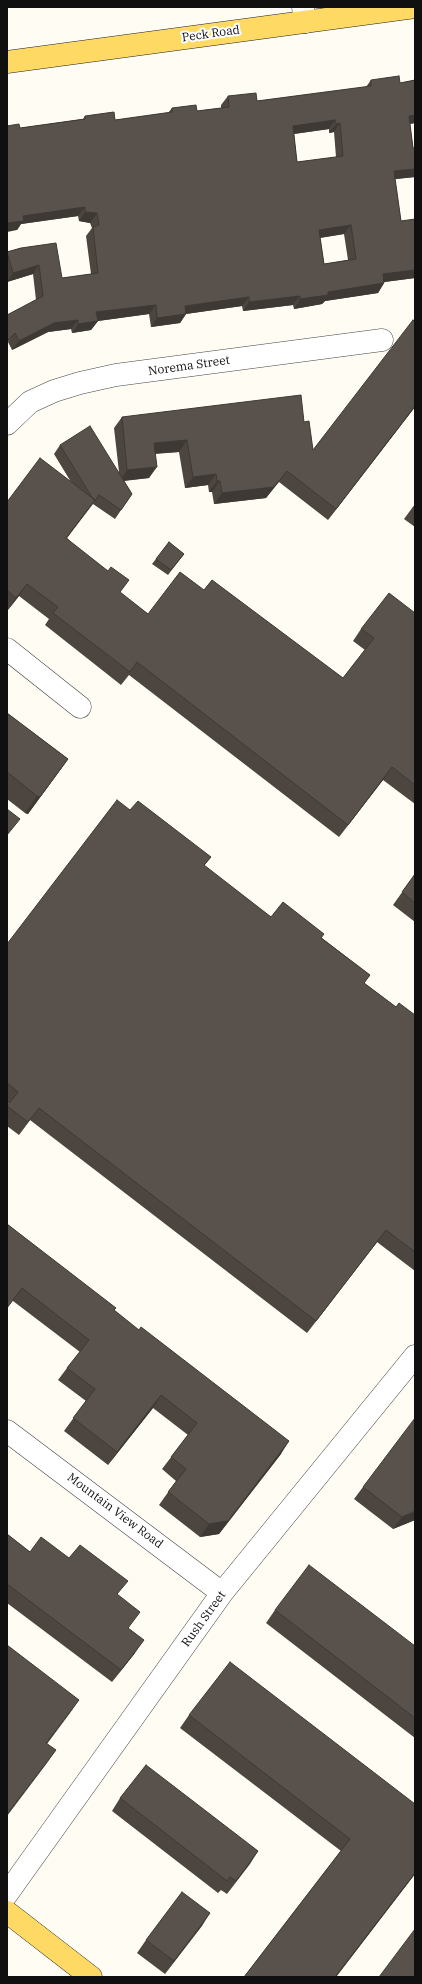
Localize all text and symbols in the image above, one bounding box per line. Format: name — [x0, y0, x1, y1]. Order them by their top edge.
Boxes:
street label: Peck Road — [181, 23, 241, 45]
street label: Norema Street — [147, 353, 231, 379]
street label: Mountain View Road — [64, 1470, 166, 1552]
street label: Rush Street — [179, 1588, 229, 1650]

